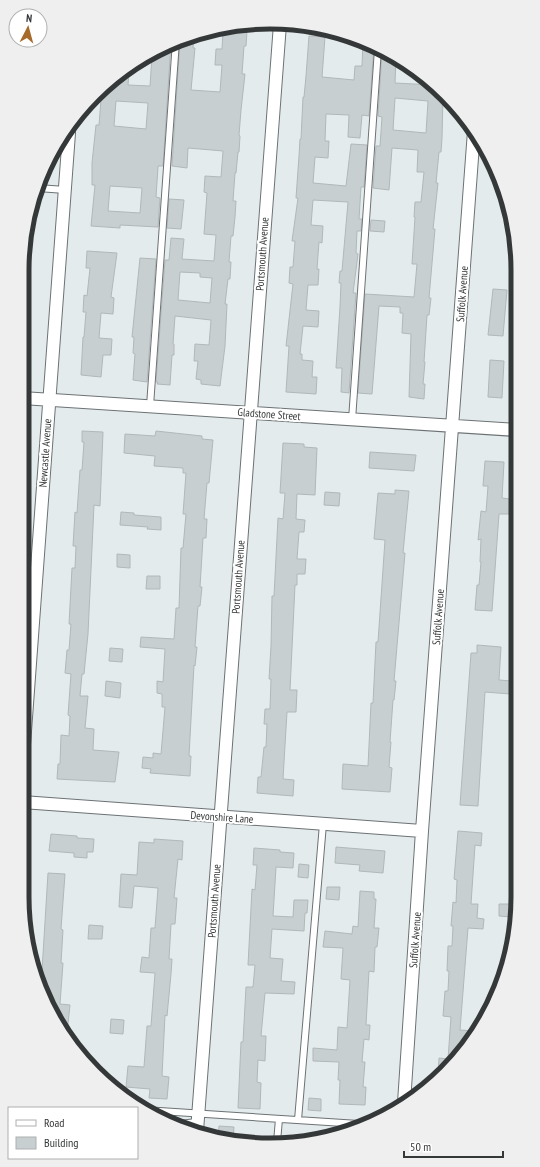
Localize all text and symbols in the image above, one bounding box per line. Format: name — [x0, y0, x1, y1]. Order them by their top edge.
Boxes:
north arrow — [8, 8, 48, 48]
text: N — [25, 11, 33, 25]
street label: Portsmouth Avenue — [252, 216, 272, 291]
street label: Suffolk Avenue — [453, 265, 471, 323]
street label: Gladstone Street — [237, 405, 301, 423]
street label: Newcastle Avenue — [36, 418, 54, 488]
street label: Portsmouth Avenue — [228, 539, 248, 614]
street label: Suffolk Avenue — [429, 588, 447, 646]
street label: Devonshire Lane — [190, 808, 254, 826]
street label: Portsmouth Avenue — [204, 863, 224, 938]
street label: Suffolk Avenue — [406, 911, 424, 969]
legend — [8, 1107, 138, 1159]
text: Road — [44, 1115, 64, 1130]
scale bar — [404, 1133, 503, 1159]
text: Building — [44, 1135, 79, 1150]
text: 50 m — [410, 1139, 431, 1154]

